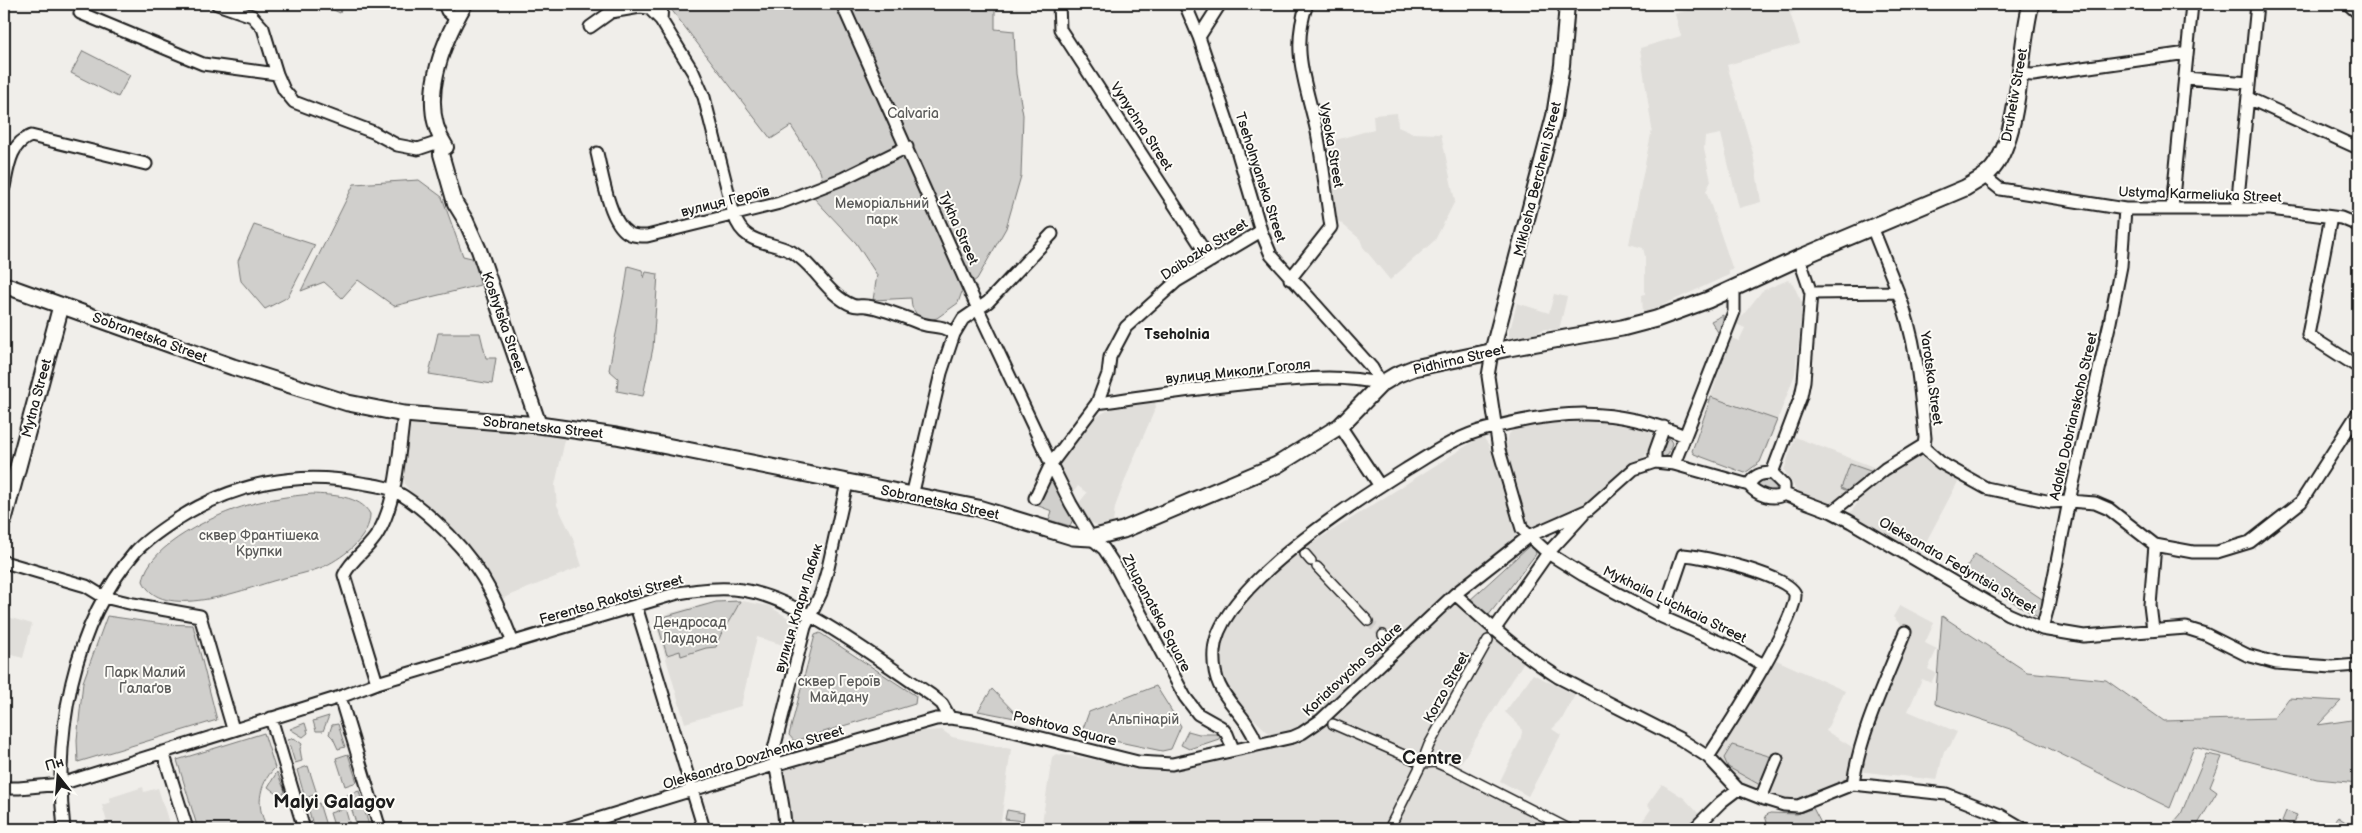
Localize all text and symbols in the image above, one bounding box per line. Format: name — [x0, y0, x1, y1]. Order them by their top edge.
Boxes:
street label: Druhetiv Street — [1998, 46, 2031, 143]
street label: Vynychna Street — [1107, 79, 1177, 174]
street label: Miklosha Bercheni Street — [1510, 99, 1565, 258]
street label: Vysoka Street — [1316, 101, 1347, 190]
park label: Calvaria — [887, 105, 939, 122]
street label: Tseholnyanska Street — [1231, 110, 1290, 245]
street label: вулиця Героїв — [679, 182, 772, 221]
street label: Ustyma Karmeliuka Street — [2118, 183, 2283, 206]
street label: Tykha Street — [935, 189, 982, 268]
park label: Меморіальний парк — [835, 195, 929, 228]
street label: Daibozka Street — [1158, 215, 1251, 284]
street label: Koshytska Street — [478, 270, 529, 375]
street label: Sobranetska Street — [90, 309, 210, 366]
district label: Tseholnia — [1144, 325, 1210, 344]
street label: Yarotska Street — [1916, 329, 1947, 427]
street label: Adolfa Dobrianskoho Street — [2046, 330, 2101, 502]
street label: Pidhirna Street — [1411, 340, 1507, 378]
street label: вулиця Миколи Гоголя — [1165, 355, 1312, 388]
street label: Mytna Street — [18, 356, 55, 439]
street label: Sobranetska Street — [482, 413, 605, 442]
street label: Sobranetska Street — [879, 482, 1001, 524]
street label: Oleksandra Fedyntsia Street — [1876, 513, 2040, 618]
park label: сквер Франтішека Крупки — [199, 527, 320, 560]
street label: вулиця Клари Лабик — [771, 541, 826, 675]
street label: Zhupanatska Square — [1118, 551, 1195, 675]
street label: Mykhaila Luchkaia Street — [1600, 562, 1750, 647]
street label: Ferentsa Rakotsi Street — [537, 571, 686, 628]
park label: Дендросад Лаудона — [653, 614, 727, 647]
street label: Koriatovycha Square — [1299, 619, 1406, 720]
street label: Korzo Street — [1420, 648, 1473, 726]
park label: Парк Малий Ґалаґов — [104, 664, 186, 697]
park label: сквер Героїв Майдану — [798, 673, 881, 706]
street label: Poshtova Square — [1011, 707, 1118, 750]
park label: Альпінарій — [1108, 711, 1179, 728]
street label: Oleksandra Dovzhenka Street — [661, 722, 846, 793]
district label: Centre — [1402, 747, 1462, 770]
north arrow — [32, 750, 82, 800]
text: Пн — [43, 753, 66, 775]
district label: Malyi Galagov — [273, 791, 395, 814]

